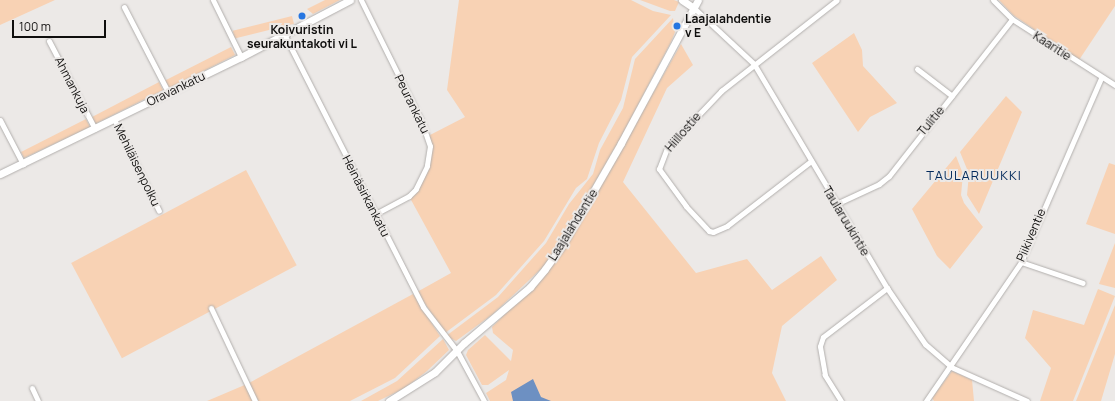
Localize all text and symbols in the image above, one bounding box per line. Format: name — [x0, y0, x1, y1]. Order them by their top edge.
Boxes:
marker: Koivuristin seurakuntakoti vi L — [297, 11, 307, 21]
scale bar — [14, 12, 108, 38]
place label: Laajalahdentie v E — [685, 12, 771, 40]
text: 100 m — [19, 18, 51, 35]
marker: Laajalahdentie v E — [672, 21, 682, 31]
place label: Koivuristin seurakuntakoti vi L — [247, 23, 357, 51]
street label: Kaaritie — [1030, 28, 1074, 64]
street label: Ahmankuja — [52, 54, 92, 116]
street label: Oravankatu — [144, 69, 208, 109]
street label: Peurankatu — [392, 72, 432, 136]
street label: Tulitie — [915, 103, 947, 139]
street label: Hiillostie — [662, 109, 704, 155]
street label: Mehiläisenpolku — [111, 122, 163, 208]
street label: Heinäsirkankatu — [339, 153, 393, 239]
district label: TAULARUUKKI — [926, 167, 1022, 183]
street label: Taularuukintie — [820, 184, 872, 258]
street label: Laajalahdentie — [545, 187, 601, 263]
street label: Piikiventie — [1013, 206, 1049, 264]

